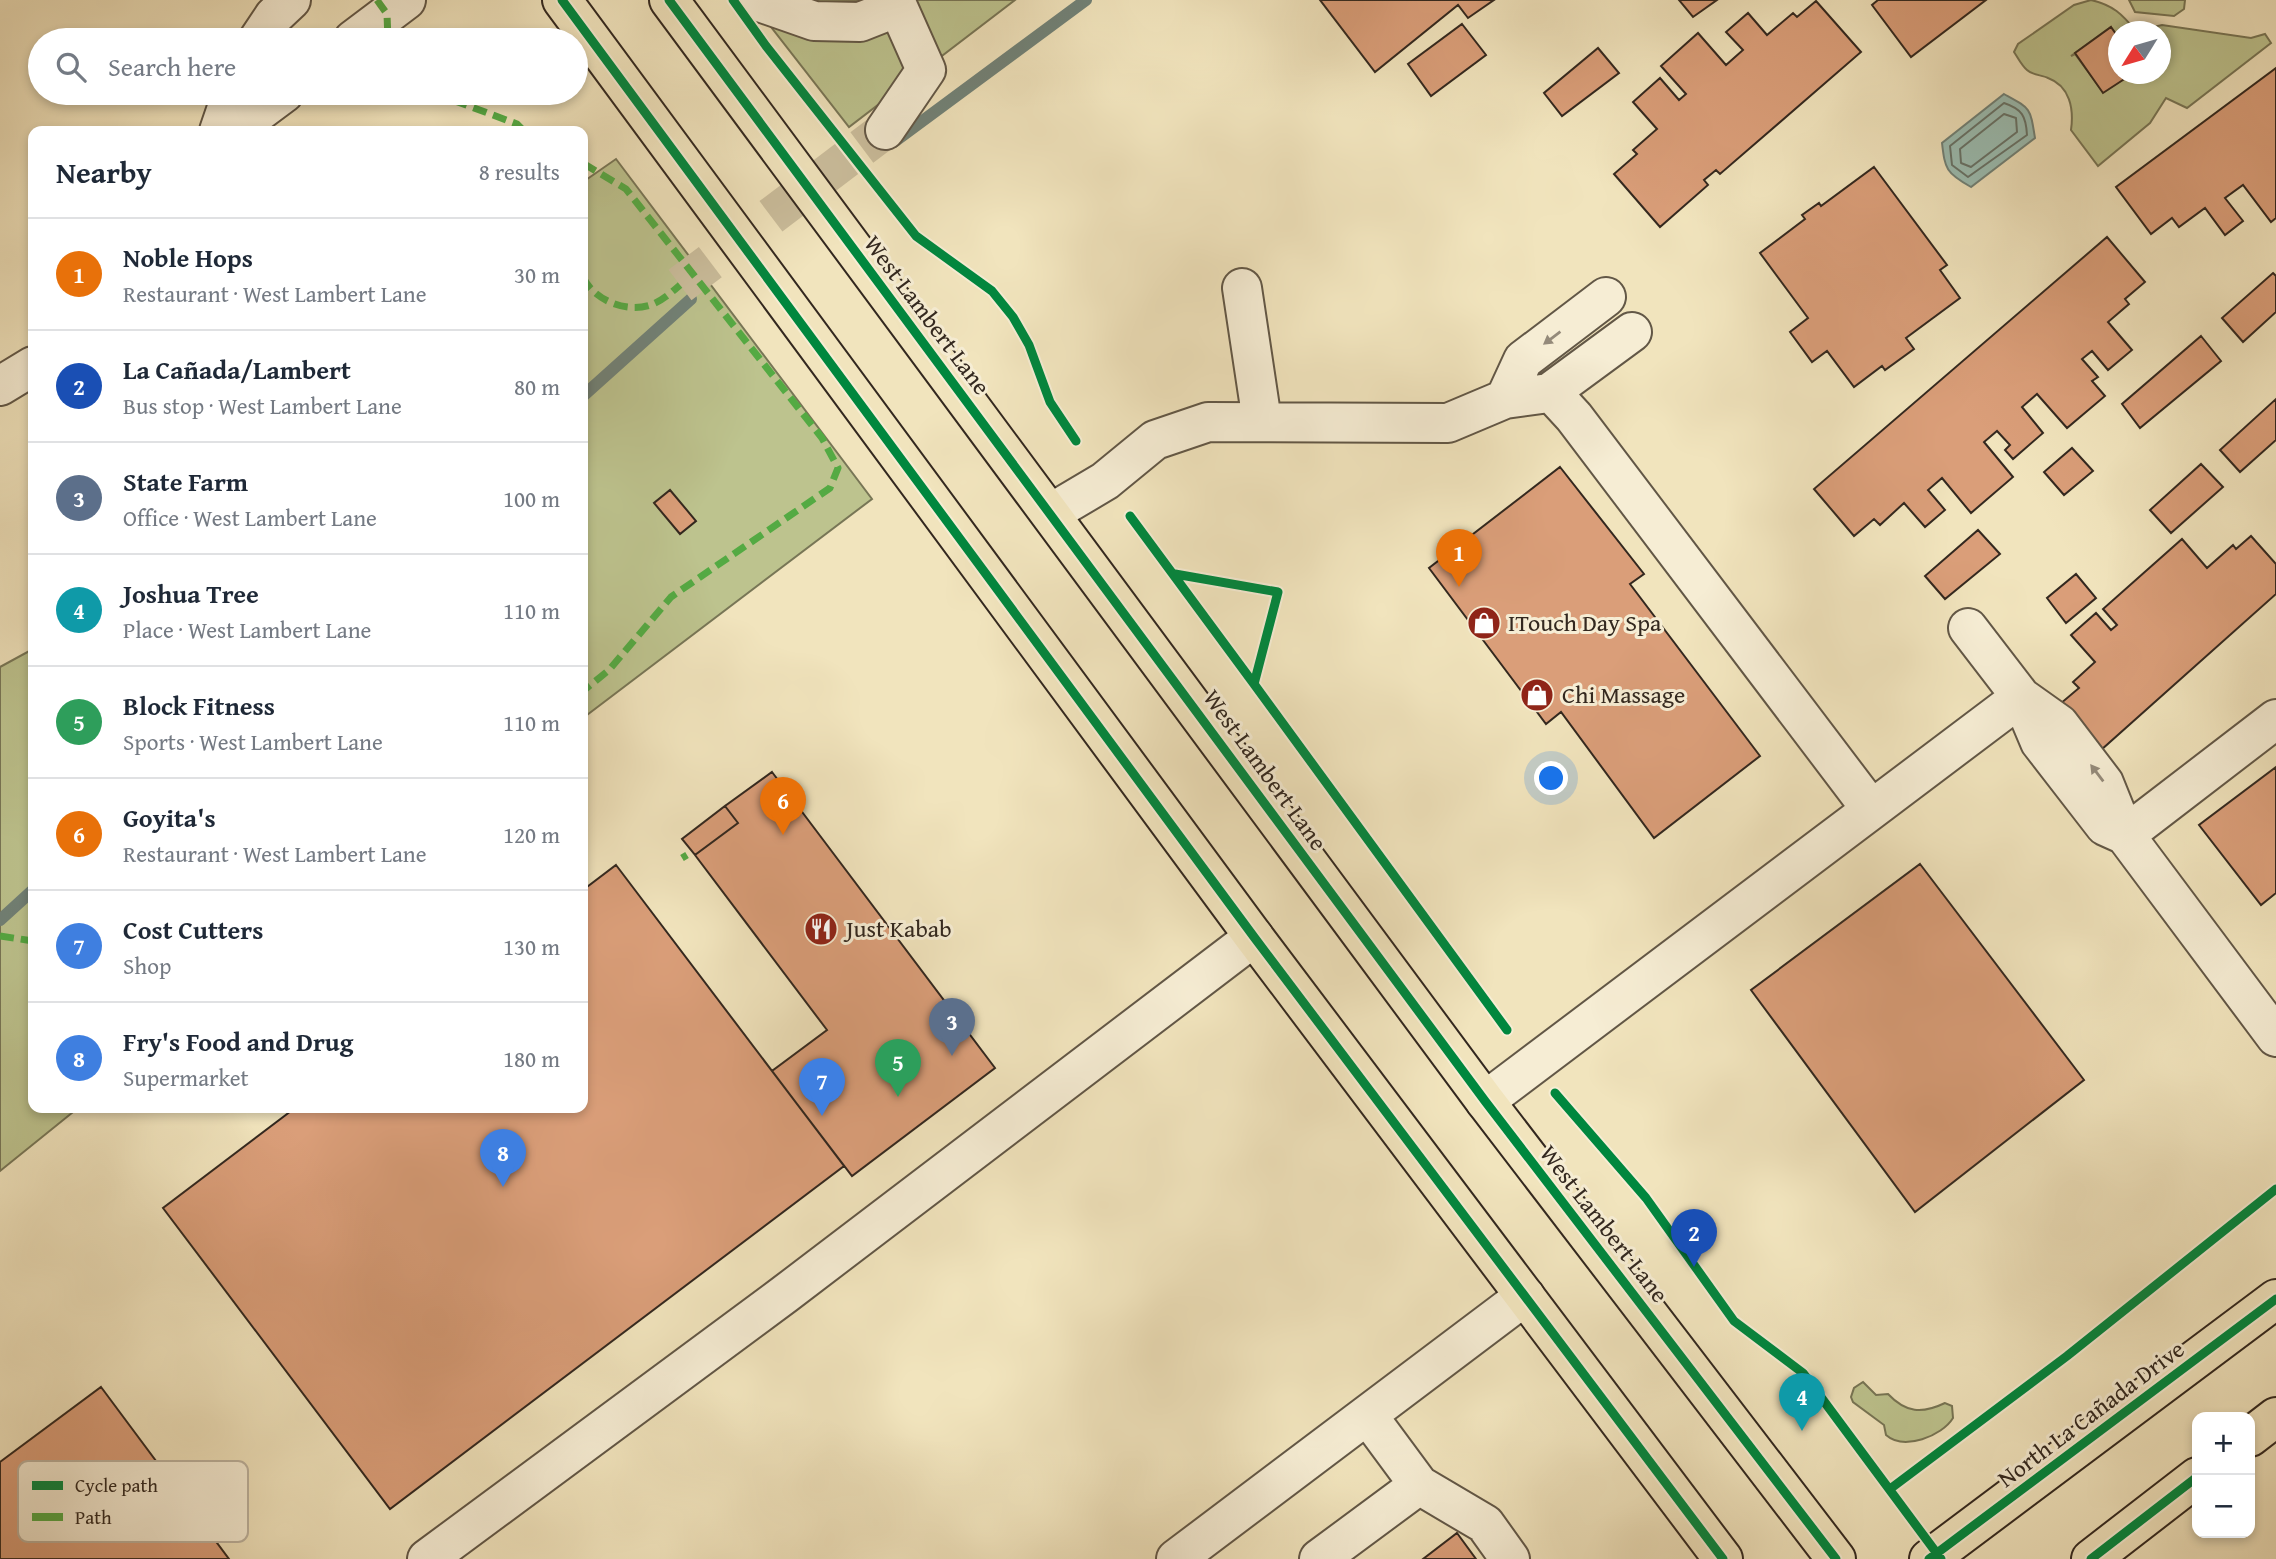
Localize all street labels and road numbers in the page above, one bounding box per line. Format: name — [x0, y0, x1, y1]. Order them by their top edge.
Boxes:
street label: West Lambert Lane — [856, 228, 999, 402]
street label: West Lambert Lane — [1195, 682, 1336, 858]
street label: West Lambert Lane — [1532, 1137, 1677, 1310]
street label: North La Cañada Drive — [1990, 1332, 2191, 1496]

